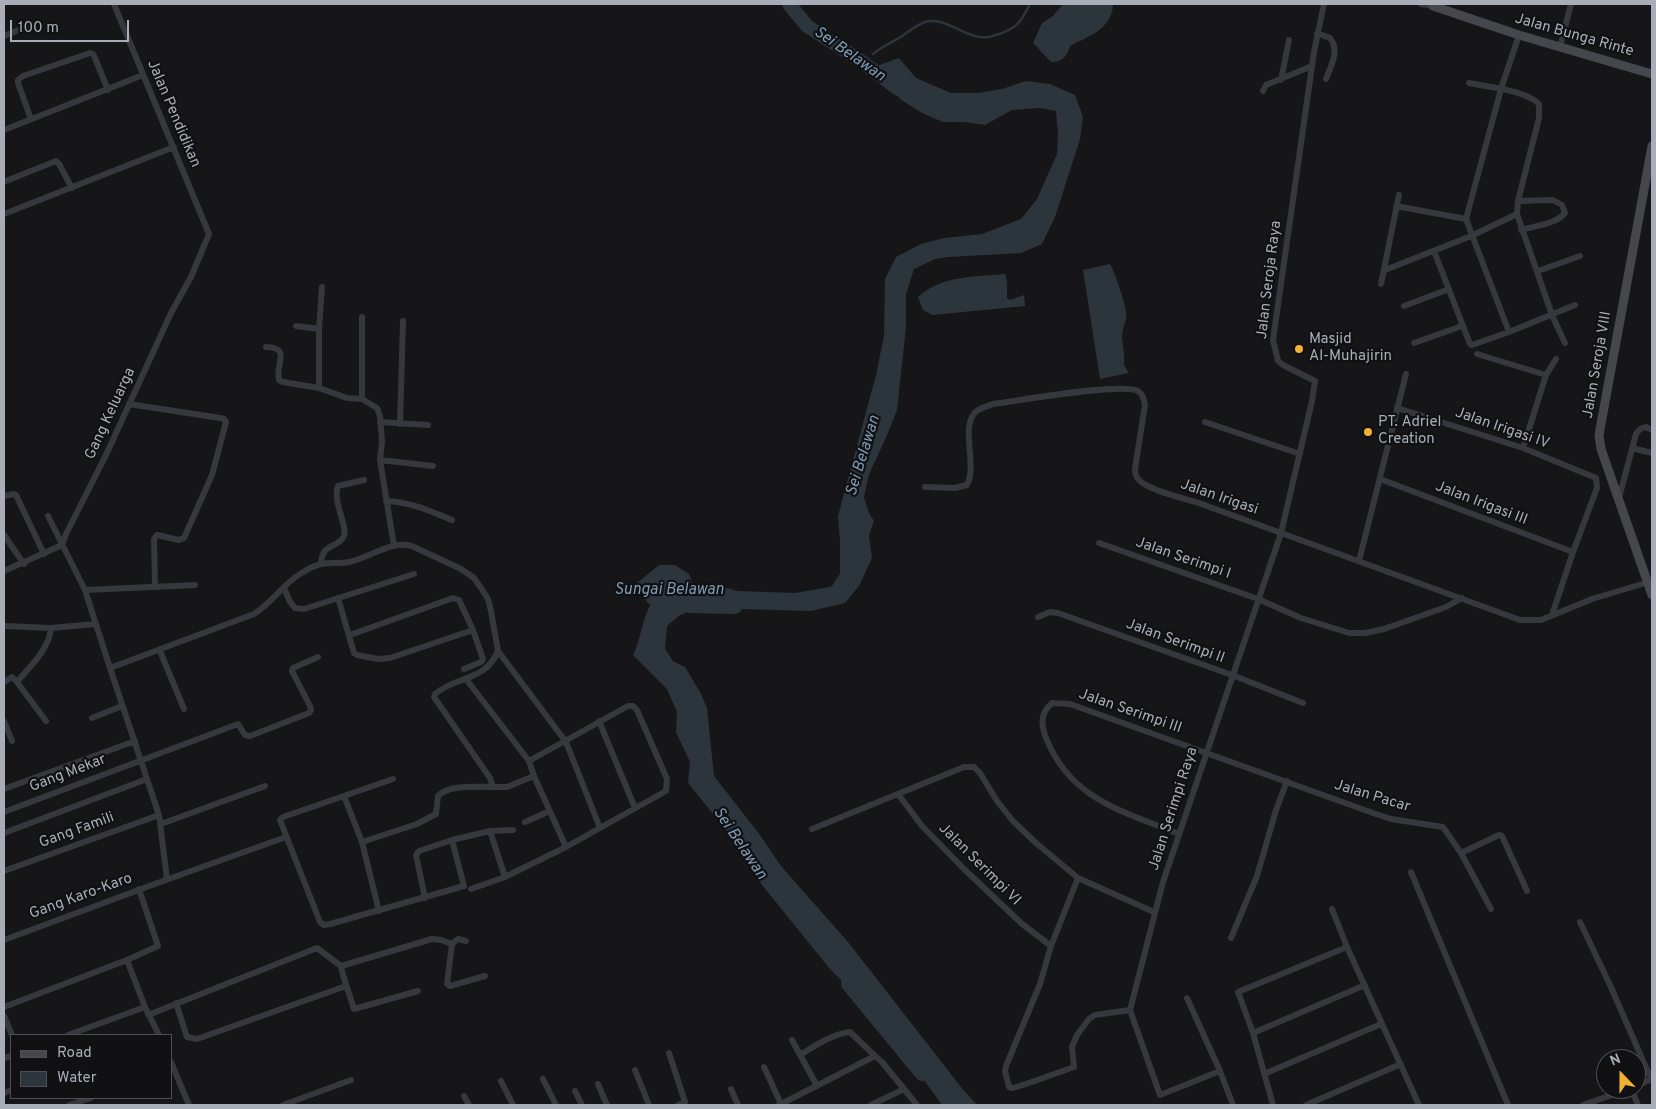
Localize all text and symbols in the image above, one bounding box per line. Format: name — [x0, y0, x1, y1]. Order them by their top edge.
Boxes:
scale bar — [12, 10, 131, 42]
street label: Jalan Bunga Rinte — [1513, 10, 1635, 62]
text: 100 m — [18, 19, 59, 38]
water label: Sei Belawan — [809, 23, 889, 87]
street label: Jalan Pendidikan — [142, 58, 204, 170]
street label: Jalan Seroja Raya — [1254, 220, 1286, 340]
street label: Jalan Seroja VIII — [1580, 310, 1616, 420]
place label: Masjid Al-Muhajirin — [1309, 331, 1392, 366]
marker: Masjid Al-Muhajirin — [1293, 343, 1305, 355]
street label: Gang Keluarga — [82, 365, 140, 463]
street label: Jalan Irigasi IV — [1452, 404, 1552, 454]
water label: Sei Belawan — [843, 413, 885, 499]
place label: PT. Adriel Creation — [1378, 414, 1441, 449]
marker: PT. Adriel Creation — [1362, 426, 1374, 438]
street label: Jalan Irigasi — [1178, 476, 1260, 520]
street label: Jalan Irigasi III — [1432, 478, 1530, 530]
street label: Jalan Serimpi I — [1133, 534, 1233, 584]
water label: Sungai Belawan — [614, 581, 724, 601]
street label: Jalan Serimpi II — [1123, 616, 1227, 668]
street label: Jalan Serimpi III — [1076, 686, 1184, 738]
street label: Jalan Serimpi Raya — [1146, 745, 1202, 873]
street label: Gang Mekar — [27, 751, 109, 797]
street label: Jalan Pacar — [1332, 777, 1412, 817]
water label: Sei Belawan — [708, 804, 770, 884]
street label: Gang Famili — [37, 809, 117, 853]
street label: Jalan Serimpi VI — [934, 820, 1024, 910]
street label: Gang Karo-Karo — [27, 870, 135, 924]
legend — [10, 1034, 172, 1099]
text: Road — [57, 1044, 92, 1063]
north arrow — [1596, 1049, 1646, 1099]
text: N — [1608, 1051, 1623, 1070]
text: Water — [57, 1069, 96, 1088]

